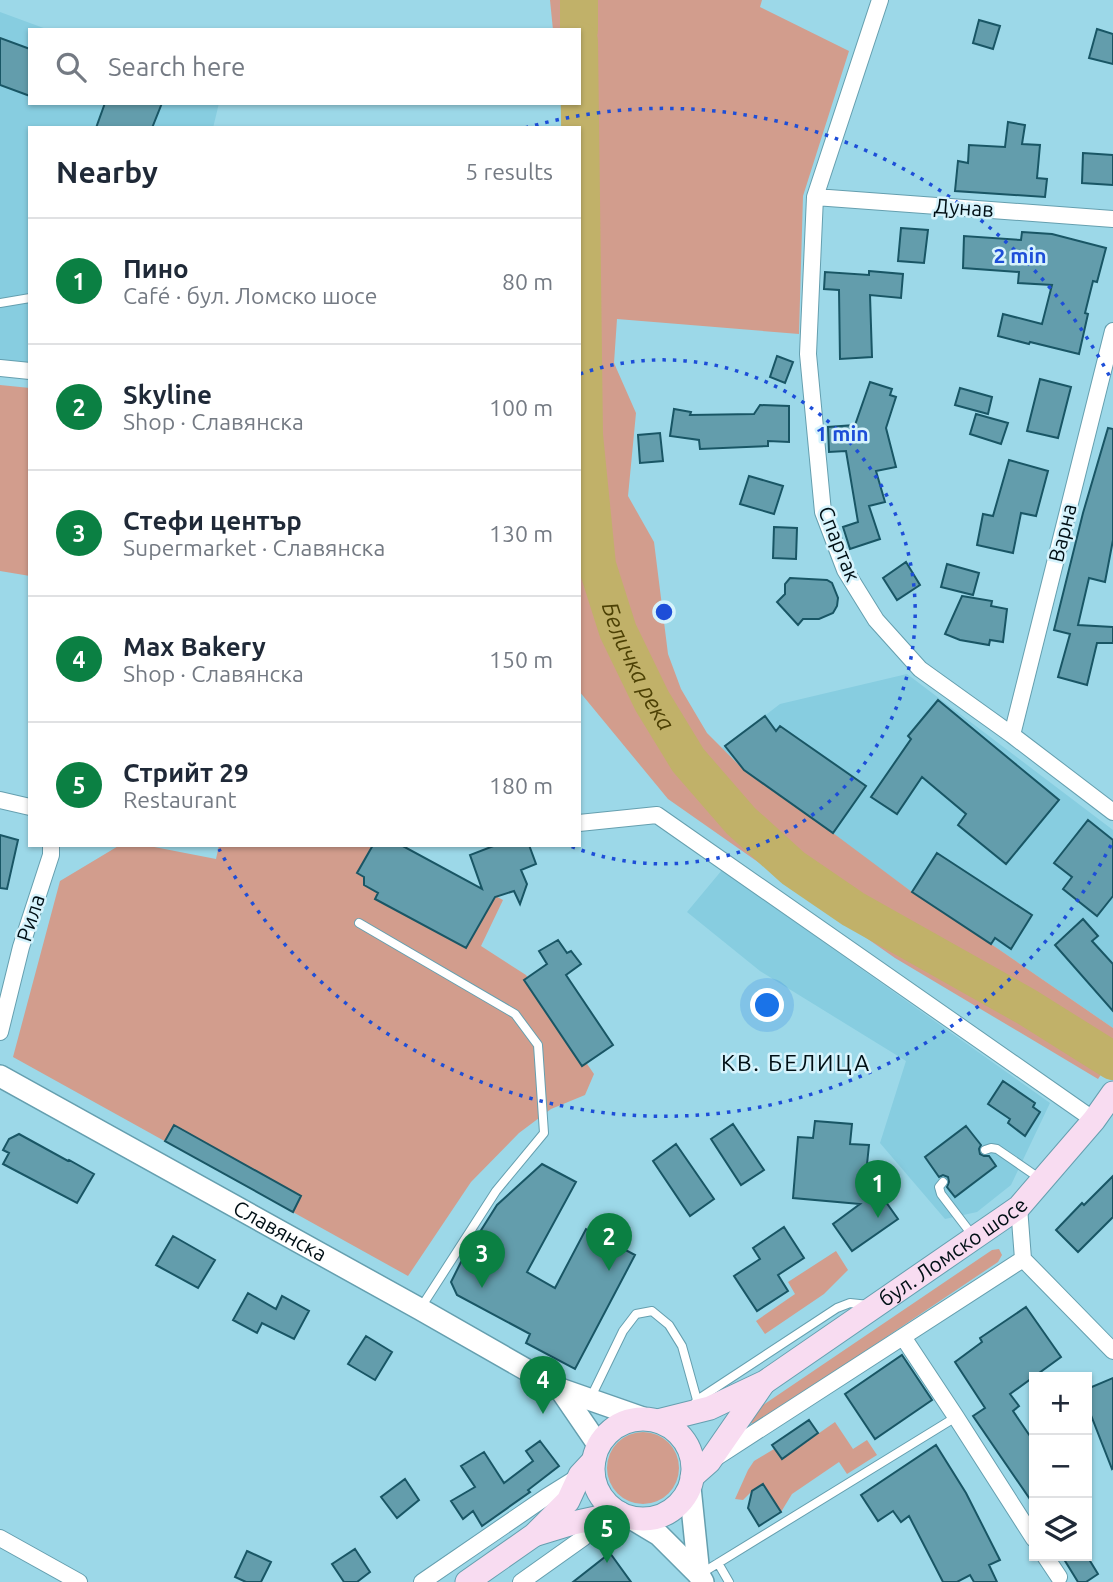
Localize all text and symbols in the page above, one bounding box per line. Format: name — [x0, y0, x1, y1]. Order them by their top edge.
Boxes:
search box — [28, 28, 581, 105]
icon: search — [52, 48, 90, 86]
text: Search here — [108, 52, 245, 81]
text: Nearby — [56, 155, 158, 189]
text: 5 results — [465, 159, 553, 184]
street label: Дунав — [933, 193, 995, 221]
text: 2 min — [993, 243, 1047, 267]
text: Пино — [123, 254, 189, 283]
text: 1 — [73, 269, 85, 294]
text: 80 m — [502, 269, 553, 294]
text: Café · бул. Ломско шосе — [123, 283, 378, 308]
text: Skyline — [123, 380, 212, 409]
text: 2 — [73, 395, 85, 420]
text: 100 m — [489, 395, 553, 420]
text: Shop · Славянска — [123, 409, 304, 434]
text: 1 min — [815, 421, 869, 445]
street label: Варна — [1043, 501, 1081, 565]
street label: Спартак — [814, 503, 866, 585]
text: Стефи център — [123, 506, 302, 535]
text: 3 — [73, 521, 85, 546]
text: 130 m — [489, 521, 553, 546]
text: Supermarket · Славянска — [123, 535, 385, 560]
water label: Беличка река — [598, 599, 680, 734]
centre of rings — [652, 600, 676, 624]
text: Max Bakery — [123, 632, 266, 661]
text: 4 — [73, 647, 85, 672]
text: 150 m — [489, 647, 553, 672]
text: Shop · Славянска — [123, 661, 304, 686]
text: Стрийт 29 — [123, 758, 249, 787]
text: 5 — [73, 773, 85, 798]
text: 180 m — [489, 773, 553, 798]
text: Restaurant — [123, 787, 237, 812]
street label: Рила — [11, 891, 49, 944]
your location — [750, 988, 784, 1022]
district label: КВ. БЕЛИЦА — [721, 1050, 871, 1075]
pin: 1 — [855, 1160, 901, 1218]
street label: бул. Ломско шосе — [874, 1193, 1032, 1311]
street label: Славянска — [229, 1195, 331, 1266]
pin: 2 — [586, 1213, 632, 1271]
pin: 3 — [459, 1230, 505, 1288]
pin: 4 — [520, 1356, 566, 1414]
map controls — [1029, 1372, 1092, 1561]
button: + — [1029, 1372, 1092, 1435]
button: − — [1029, 1435, 1092, 1498]
button: layers — [1029, 1498, 1092, 1561]
pin: 5 — [584, 1505, 630, 1563]

